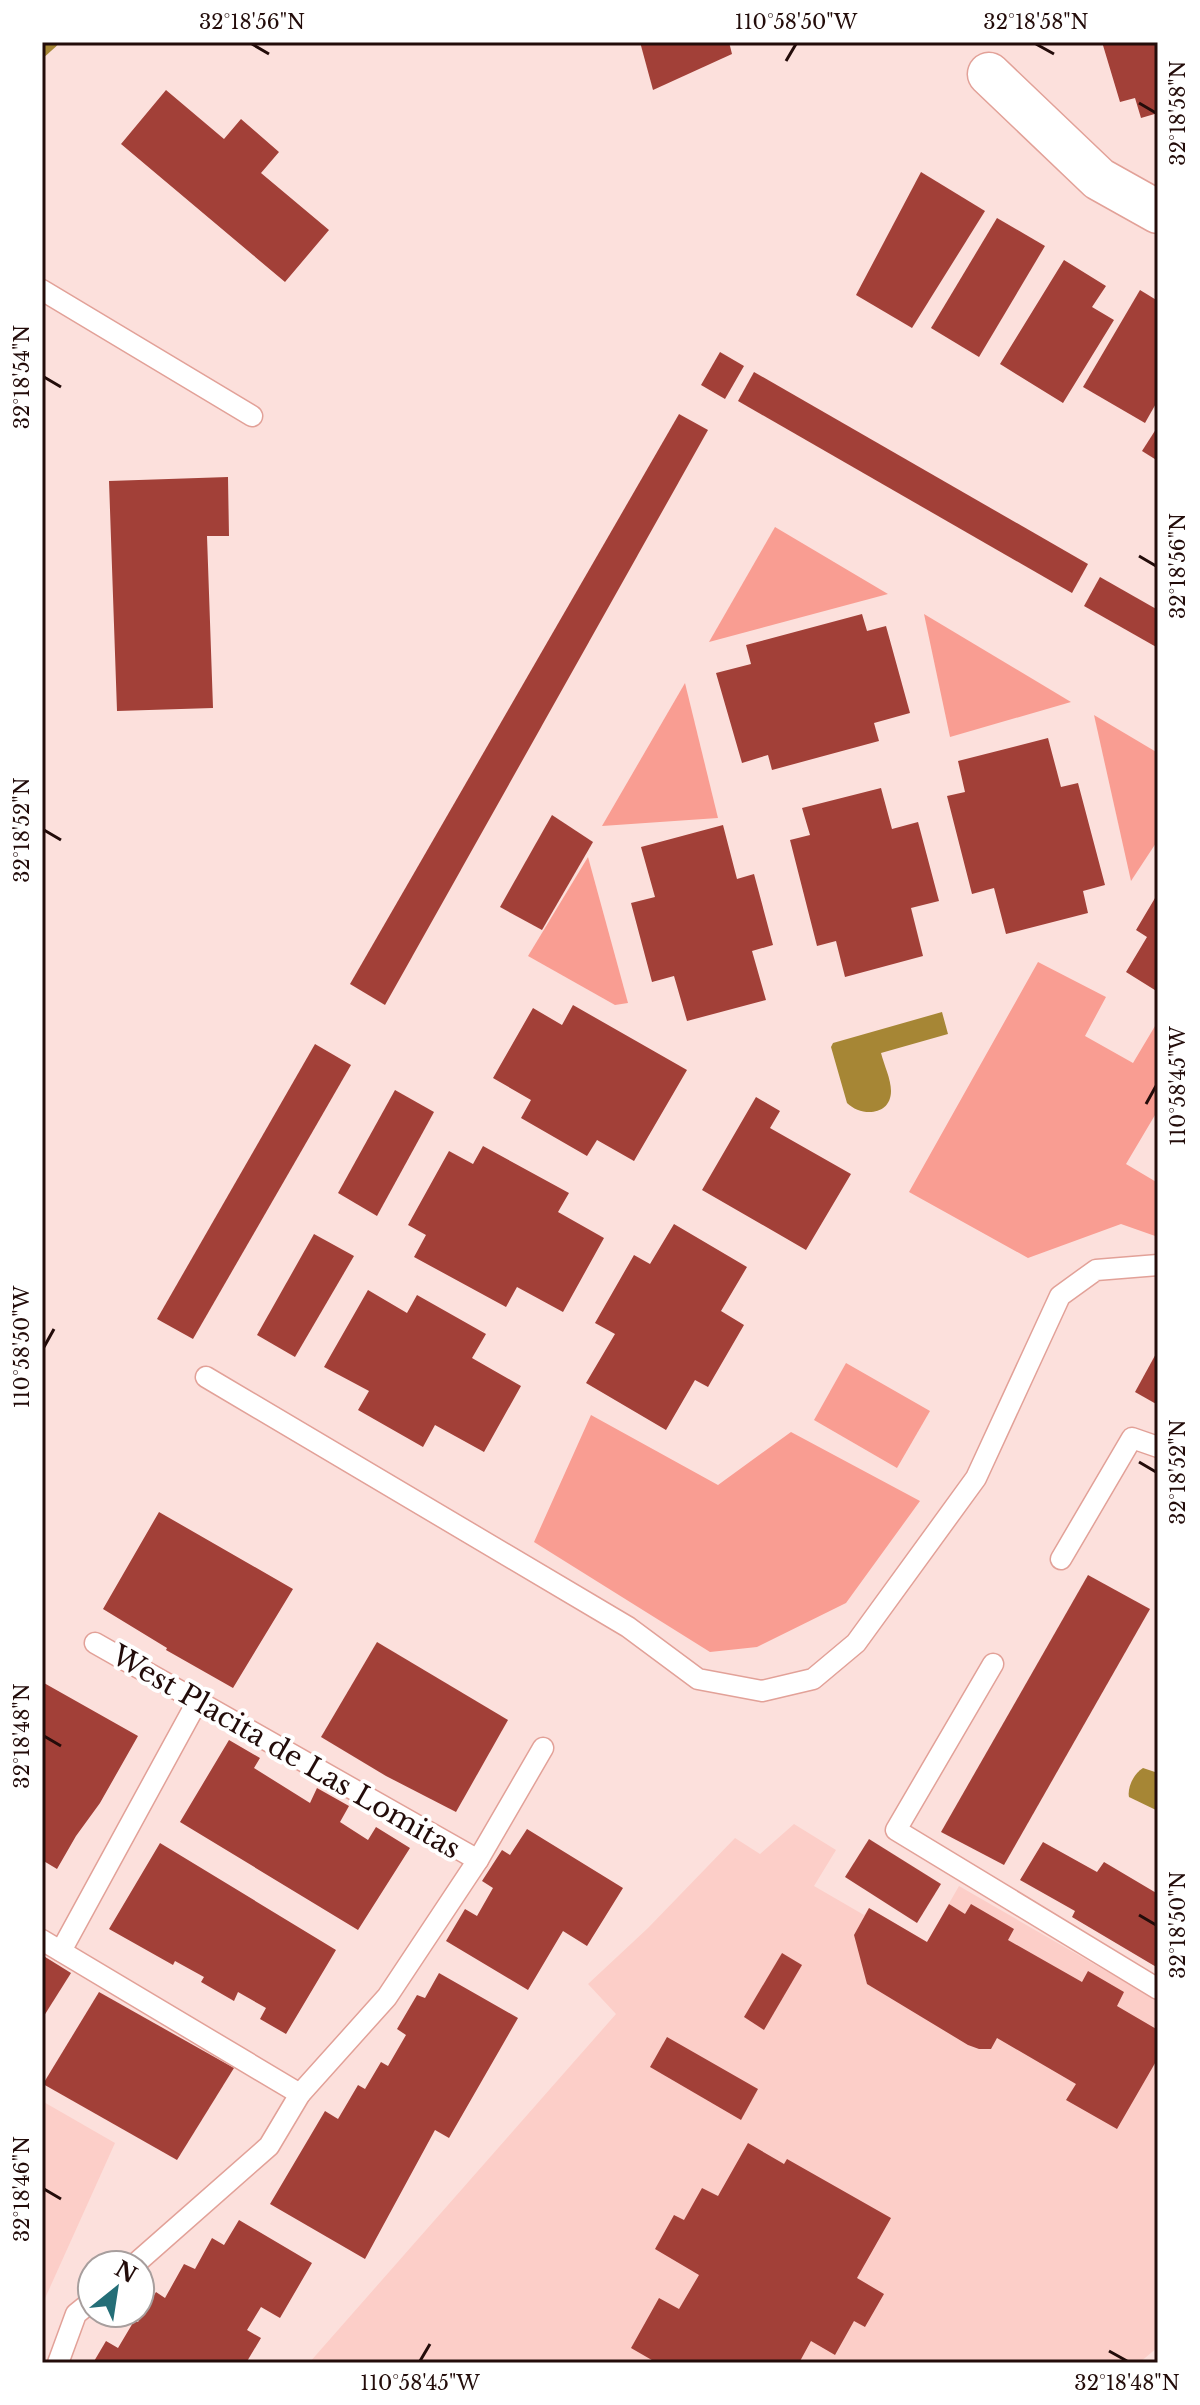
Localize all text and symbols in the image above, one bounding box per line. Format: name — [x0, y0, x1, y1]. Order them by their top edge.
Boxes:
text: 32°18'56"N — [199, 10, 305, 34]
text: 110°58'50"W — [735, 10, 858, 34]
text: 32°18'58"N — [983, 10, 1089, 34]
text: 32°18'58"N — [1166, 60, 1190, 166]
text: 32°18'54"N — [10, 325, 34, 429]
text: 32°18'56"N — [1166, 513, 1190, 619]
text: 32°18'52"N — [10, 777, 34, 883]
text: 110°58'45"W — [1166, 1026, 1190, 1146]
text: 110°58'50"W — [10, 1285, 34, 1408]
text: 32°18'52"N — [1166, 1419, 1190, 1525]
street label: West Placita de Las Lomitas — [104, 1637, 467, 1866]
text: 32°18'48"N — [10, 1683, 34, 1789]
text: 32°18'50"N — [1166, 1871, 1190, 1979]
text: 32°18'46"N — [10, 2136, 34, 2242]
north arrow — [76, 2249, 156, 2329]
text: N — [110, 2255, 142, 2289]
text: 110°58'45"W — [360, 2371, 480, 2395]
text: 32°18'48"N — [1074, 2371, 1180, 2395]

